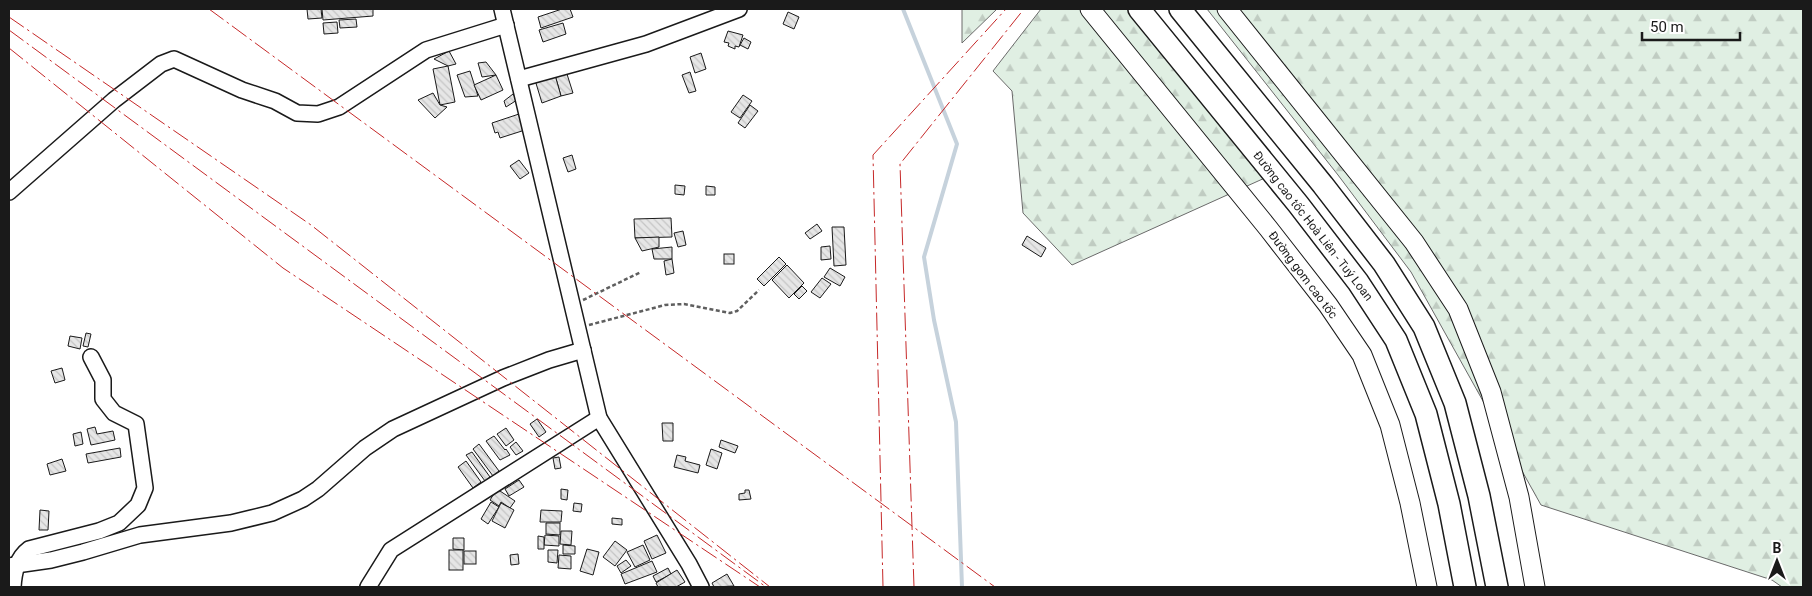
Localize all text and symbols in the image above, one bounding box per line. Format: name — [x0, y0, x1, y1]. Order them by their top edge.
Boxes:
scale bar — [1642, 10, 1740, 42]
text: 50 m — [1650, 18, 1684, 36]
street label: Đường cao tốc Hoà Liên - Tuý Loan — [1250, 148, 1376, 304]
street label: Đường gom cao tốc — [1266, 229, 1340, 321]
north arrow — [1752, 536, 1802, 586]
text: B — [1773, 540, 1782, 556]

